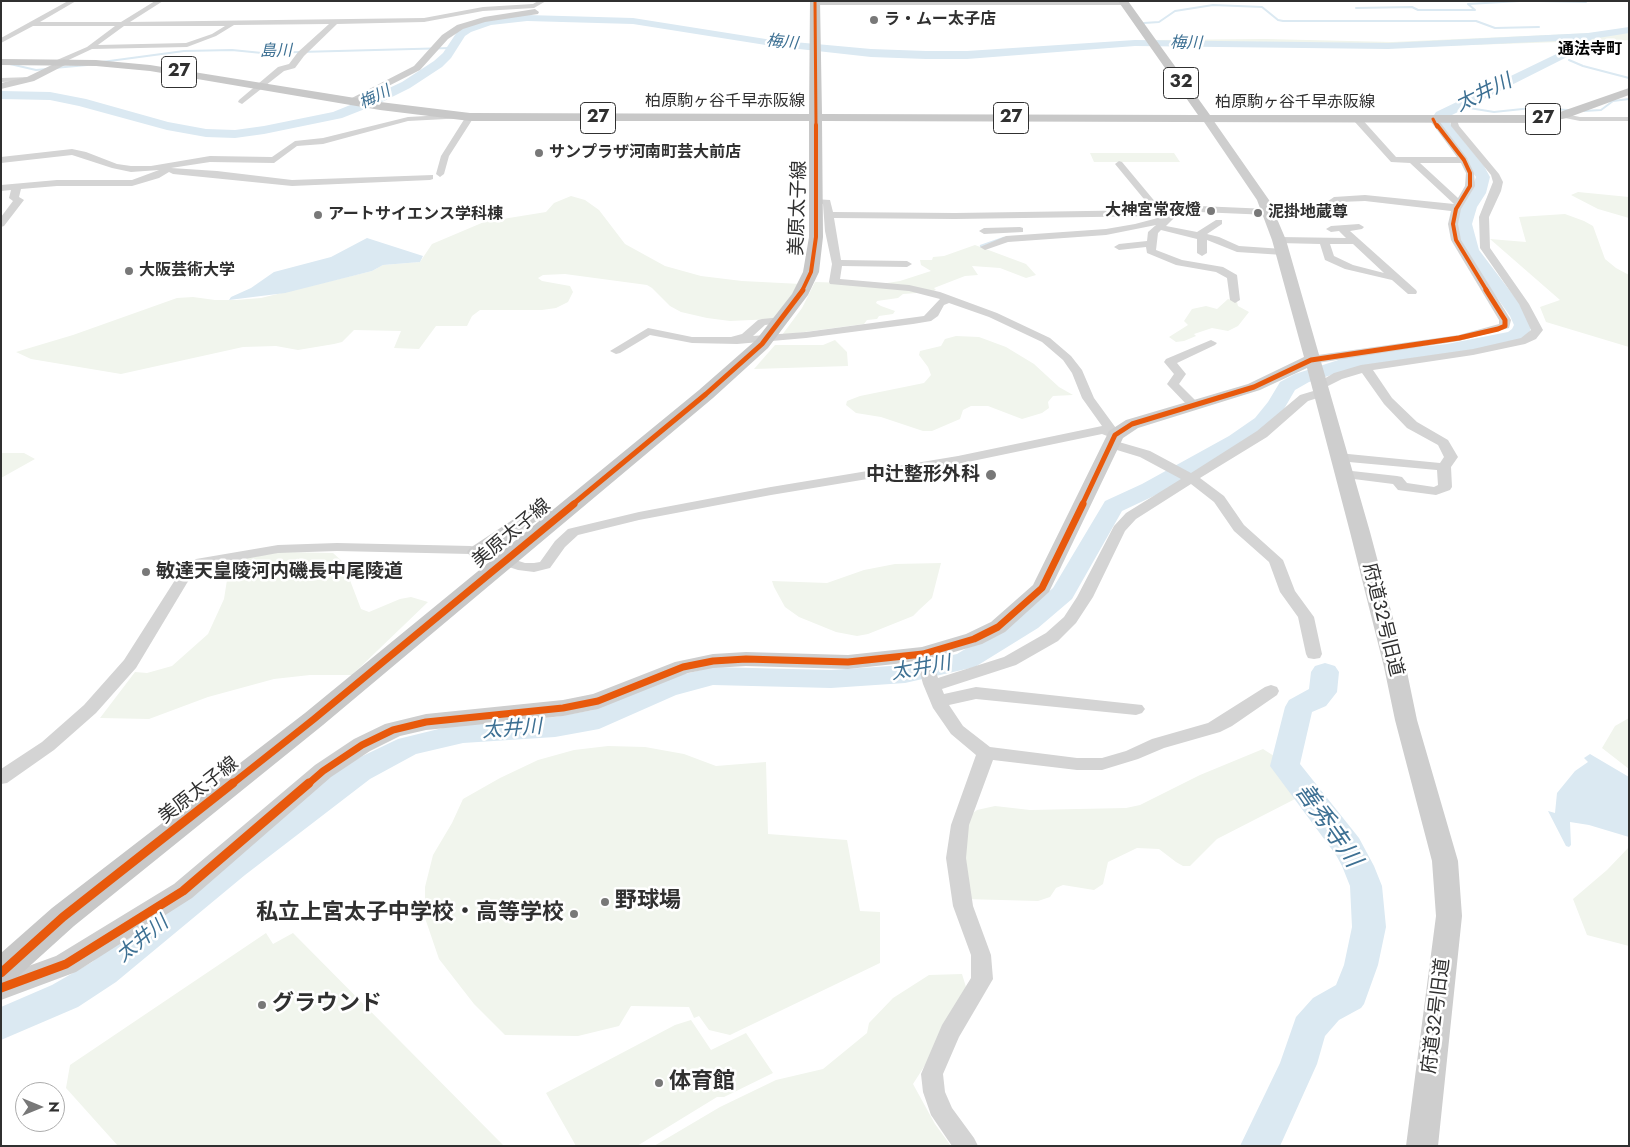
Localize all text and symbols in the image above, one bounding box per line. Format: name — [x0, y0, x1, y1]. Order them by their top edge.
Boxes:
place label: ラ・ムー太子店 — [884, 10, 996, 30]
marker: ラ・ムー太子店 — [868, 14, 880, 26]
water label: 梅川 — [765, 32, 799, 54]
water label: 梅川 — [1170, 34, 1202, 54]
district label: 通法寺町 — [1558, 40, 1622, 60]
water label: 島川 — [260, 42, 292, 62]
road number: 27 — [162, 56, 196, 88]
road number: 32 — [1164, 68, 1198, 99]
water label: 太井川 — [1452, 70, 1516, 118]
water label: 梅川 — [356, 82, 394, 114]
street label: 柏原駒ヶ谷千早赤阪線 — [645, 92, 805, 112]
street label: 柏原駒ヶ谷千早赤阪線 — [1215, 93, 1375, 113]
road number: 27 — [580, 102, 616, 134]
road number: 27 — [994, 102, 1028, 134]
road number: 27 — [1526, 104, 1560, 134]
place label: サンプラザ河南町芸大前店 — [549, 143, 741, 163]
marker: サンプラザ河南町芸大前店 — [533, 147, 545, 159]
street label: 美原太子線 — [786, 160, 812, 256]
place label: 大神宮常夜燈 — [1105, 201, 1201, 221]
place label: 泥掛地蔵尊 — [1268, 203, 1348, 223]
place label: アートサイエンス学科棟 — [328, 205, 503, 225]
marker: 大神宮常夜燈 — [1205, 205, 1217, 217]
marker: 泥掛地蔵尊 — [1252, 207, 1264, 219]
marker: アートサイエンス学科棟 — [312, 209, 324, 221]
place label: 大阪芸術大学 — [139, 261, 235, 281]
marker: 大阪芸術大学 — [123, 265, 135, 277]
place label: 中辻整形外科 — [866, 464, 980, 486]
marker: 中辻整形外科 — [984, 468, 998, 482]
street label: 美原太子線 — [468, 495, 556, 573]
place label: 敏達天皇陵河内磯長中尾陵道 — [156, 561, 403, 583]
street label: 府道32号旧道 — [1357, 561, 1407, 679]
marker: 敏達天皇陵河内磯長中尾陵道 — [140, 566, 152, 578]
water label: 太井川 — [889, 652, 953, 686]
water label: 太井川 — [481, 716, 543, 744]
street label: 美原太子線 — [155, 753, 243, 829]
water label: 善秀寺川 — [1288, 778, 1366, 874]
place label: 野球場 — [615, 889, 681, 915]
marker: 野球場 — [599, 896, 611, 908]
place label: 私立上宮太子中学校・高等学校 — [256, 901, 564, 927]
marker: 私立上宮太子中学校・高等学校 — [568, 908, 580, 920]
water label: 太井川 — [112, 912, 174, 968]
street label: 府道32号旧道 — [1419, 957, 1455, 1075]
place label: グラウンド — [272, 992, 382, 1018]
marker: グラウンド — [256, 999, 268, 1011]
place label: 体育館 — [669, 1070, 735, 1096]
marker: 体育館 — [653, 1077, 665, 1089]
north arrow — [15, 1082, 65, 1132]
text: N — [44, 1101, 64, 1113]

